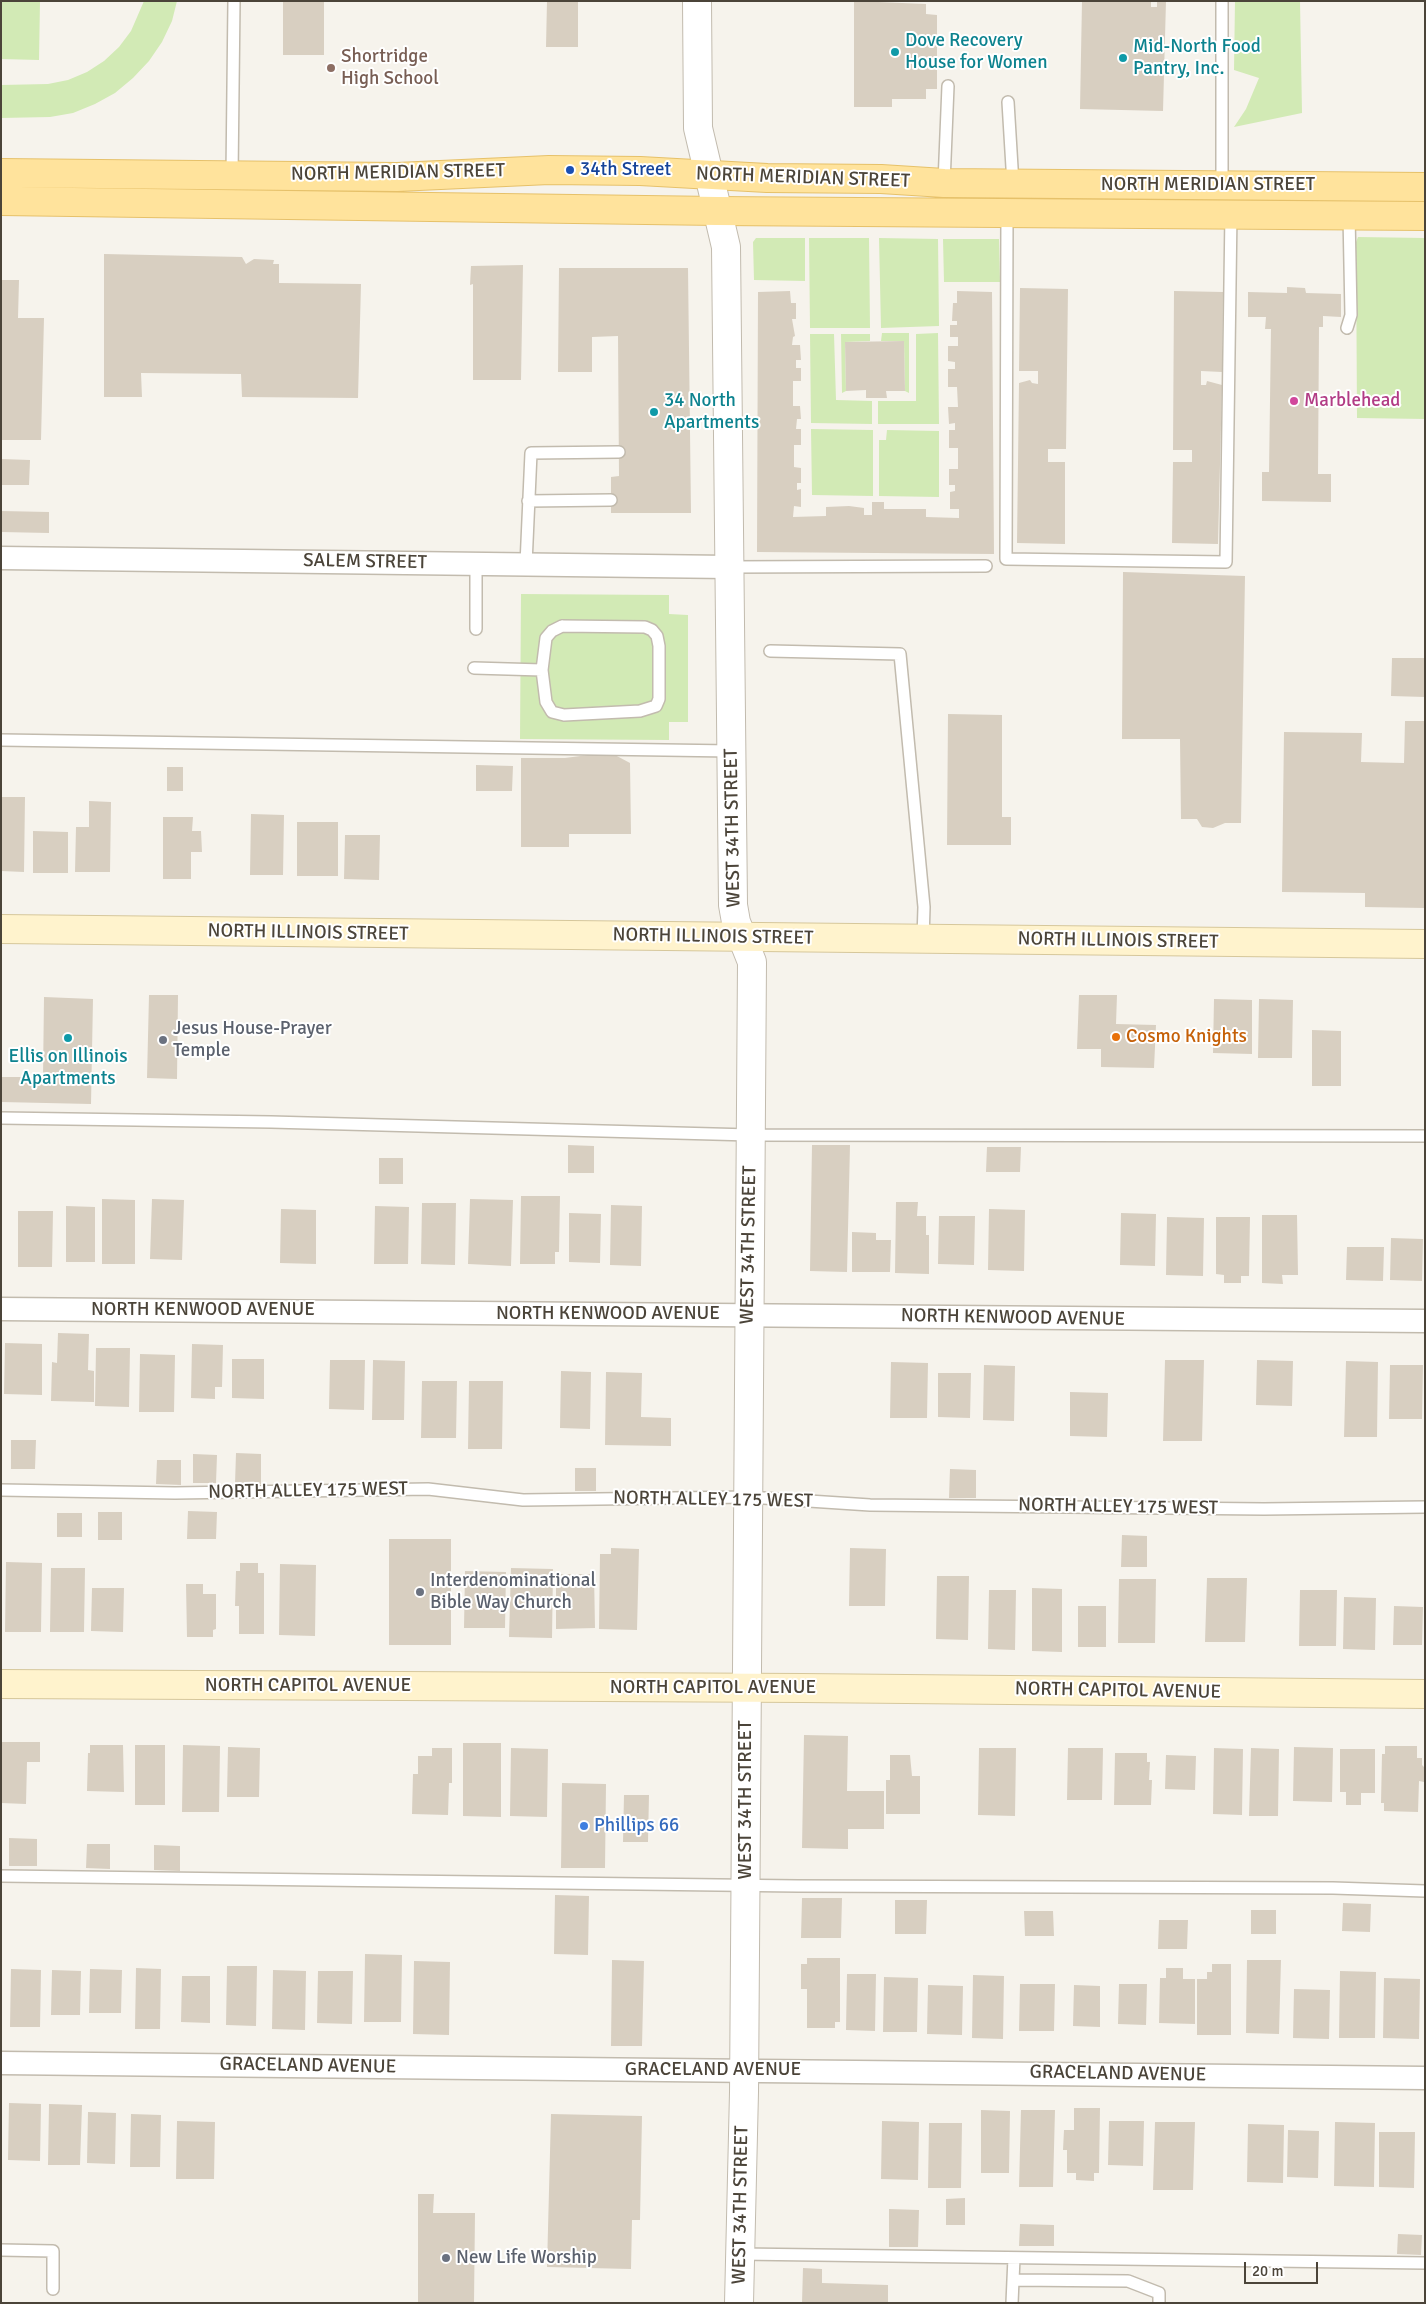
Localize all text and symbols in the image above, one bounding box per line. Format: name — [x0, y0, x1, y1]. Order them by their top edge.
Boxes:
place label: Dove Recovery House for Women — [905, 30, 1048, 74]
place label: Mid-North Food Pantry, Inc. — [1133, 36, 1261, 80]
place label: Shortridge High School — [341, 46, 439, 90]
marker: Dove Recovery House for Women — [889, 46, 901, 58]
marker: Mid-North Food Pantry, Inc. — [1117, 52, 1129, 64]
marker: Shortridge High School — [325, 62, 337, 74]
place label: 34th Street — [580, 159, 671, 181]
street label: NORTH MERIDIAN STREET — [291, 160, 505, 186]
street label: NORTH MERIDIAN STREET — [696, 163, 910, 193]
marker: 34th Street — [564, 164, 576, 176]
street label: NORTH MERIDIAN STREET — [1101, 174, 1315, 196]
place label: 34 North Apartments — [664, 390, 759, 434]
place label: Marblehead — [1304, 390, 1400, 412]
marker: Marblehead — [1288, 395, 1300, 407]
marker: 34 North Apartments — [648, 406, 660, 418]
street label: SALEM STREET — [303, 550, 427, 574]
street label: WEST 34TH STREET — [720, 748, 746, 908]
street label: NORTH ILLINOIS STREET — [207, 920, 409, 946]
street label: NORTH ILLINOIS STREET — [612, 924, 814, 950]
street label: NORTH ILLINOIS STREET — [1017, 928, 1219, 954]
place label: Jesus House-Prayer Temple — [173, 1018, 332, 1062]
place label: Cosmo Knights — [1126, 1026, 1247, 1048]
marker: Cosmo Knights — [1110, 1031, 1122, 1043]
marker: Ellis on Illinois Apartments — [62, 1032, 74, 1044]
marker: Jesus House-Prayer Temple — [157, 1034, 169, 1046]
place label: Ellis on Illinois Apartments — [9, 1046, 127, 1090]
street label: WEST 34TH STREET — [736, 1165, 762, 1325]
street label: NORTH KENWOOD AVENUE — [91, 1299, 315, 1321]
street label: NORTH KENWOOD AVENUE — [496, 1303, 720, 1325]
street label: NORTH KENWOOD AVENUE — [901, 1305, 1125, 1331]
street label: NORTH ALLEY 175 WEST — [208, 1478, 408, 1504]
street label: NORTH ALLEY 175 WEST — [613, 1487, 813, 1513]
street label: NORTH ALLEY 175 WEST — [1018, 1494, 1218, 1520]
place label: Interdenominational Bible Way Church — [430, 1570, 596, 1614]
marker: Interdenominational Bible Way Church — [414, 1586, 426, 1598]
street label: NORTH CAPITOL AVENUE — [205, 1675, 411, 1697]
street label: NORTH CAPITOL AVENUE — [610, 1677, 816, 1699]
street label: NORTH CAPITOL AVENUE — [1015, 1678, 1221, 1704]
street label: WEST 34TH STREET — [735, 1720, 757, 1880]
place label: Phillips 66 — [594, 1815, 679, 1837]
marker: Phillips 66 — [578, 1820, 590, 1832]
street label: GRACELAND AVENUE — [219, 2053, 397, 2079]
street label: GRACELAND AVENUE — [625, 2059, 801, 2081]
street label: GRACELAND AVENUE — [1029, 2061, 1207, 2087]
street label: WEST 34TH STREET — [728, 2125, 754, 2285]
place label: New Life Worship — [456, 2247, 597, 2269]
marker: New Life Worship — [440, 2252, 452, 2264]
scale bar — [1246, 2252, 1320, 2284]
text: 20 m — [1252, 2262, 1283, 2280]

